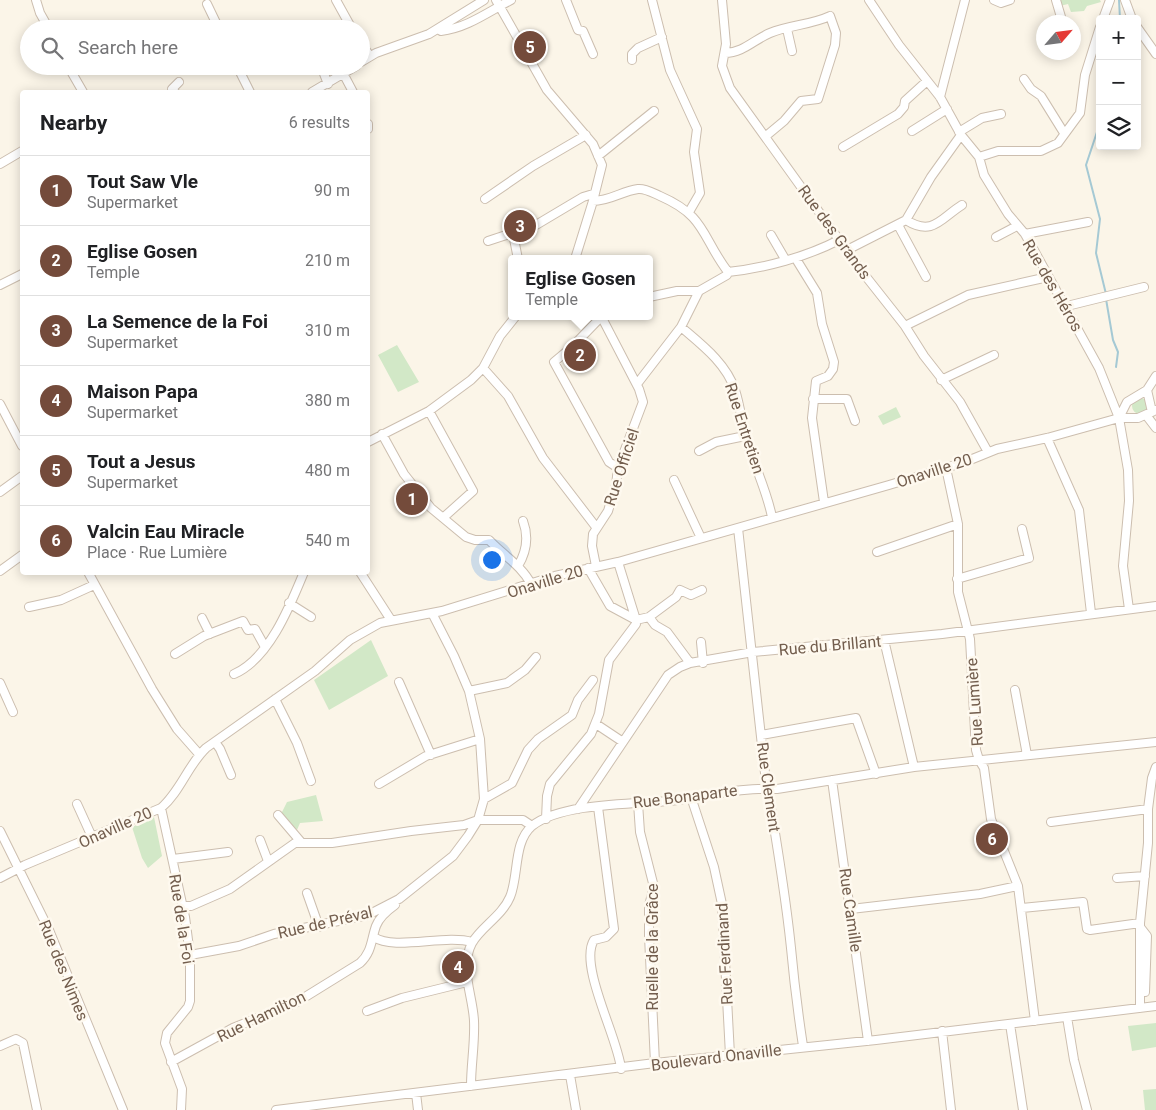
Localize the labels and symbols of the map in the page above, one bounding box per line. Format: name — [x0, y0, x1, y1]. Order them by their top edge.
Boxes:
north arrow — [1036, 15, 1081, 60]
pin: 5 — [514, 28, 546, 66]
street label: Rue des Grands — [794, 182, 875, 283]
pin: 3 — [504, 207, 536, 245]
street label: Rue des Héros — [1018, 236, 1087, 335]
pin: 2 — [564, 336, 596, 374]
street label: Rue Entretien — [721, 380, 768, 476]
street label: Rue Officiel — [600, 426, 643, 508]
street label: Onaville 20 — [894, 449, 974, 492]
pin: 1 — [396, 480, 428, 518]
your location — [479, 547, 505, 573]
street label: Onaville 20 — [505, 561, 585, 602]
street label: Rue du Brillant — [778, 632, 882, 659]
street label: Rue Lumière — [962, 657, 987, 747]
street label: Rue Clement — [753, 741, 784, 833]
street label: Rue Bonaparte — [632, 781, 738, 812]
street label: Onaville 20 — [76, 803, 155, 852]
pin: 6 — [976, 820, 1008, 858]
street label: Rue Camille — [835, 867, 866, 953]
street label: Rue de la Foi — [165, 873, 198, 965]
street label: Ruelle de la Grâce — [643, 883, 662, 1011]
street label: Rue de Préval — [276, 902, 374, 943]
street label: Rue Ferdinand — [712, 903, 737, 1005]
street label: Rue des Nimes — [35, 917, 92, 1023]
pin: 4 — [442, 948, 474, 986]
street label: Rue Hamilton — [214, 987, 309, 1046]
street label: Boulevard Onaville — [650, 1040, 782, 1075]

